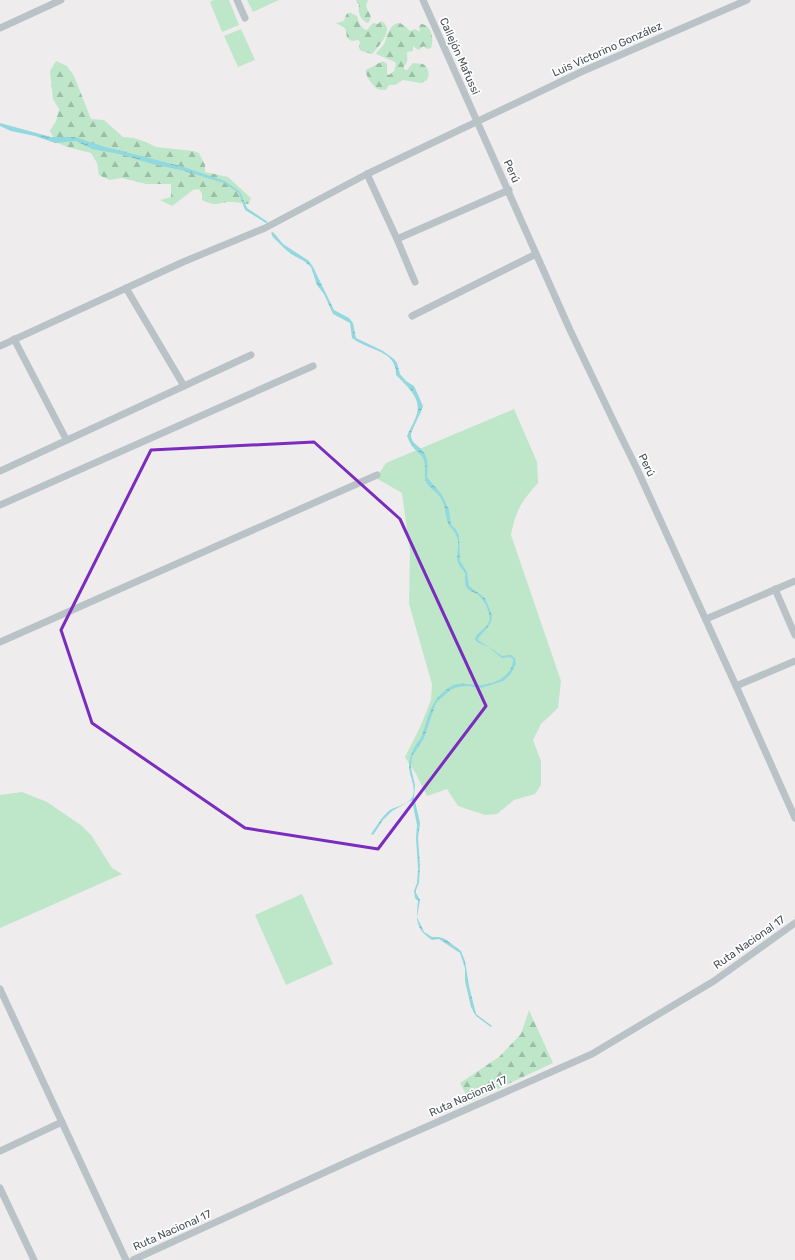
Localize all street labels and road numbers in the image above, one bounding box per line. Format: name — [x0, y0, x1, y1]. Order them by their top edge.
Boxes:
street label: Callejón Mafussi — [437, 16, 482, 97]
street label: Luis Victorino González — [550, 19, 665, 80]
street label: Perú — [501, 158, 522, 185]
street label: Perú — [635, 452, 658, 479]
street label: Ruta Nacional 17 — [711, 913, 788, 972]
street label: Ruta Nacional 17 — [427, 1073, 510, 1120]
street label: Ruta Nacional 17 — [131, 1207, 214, 1254]

